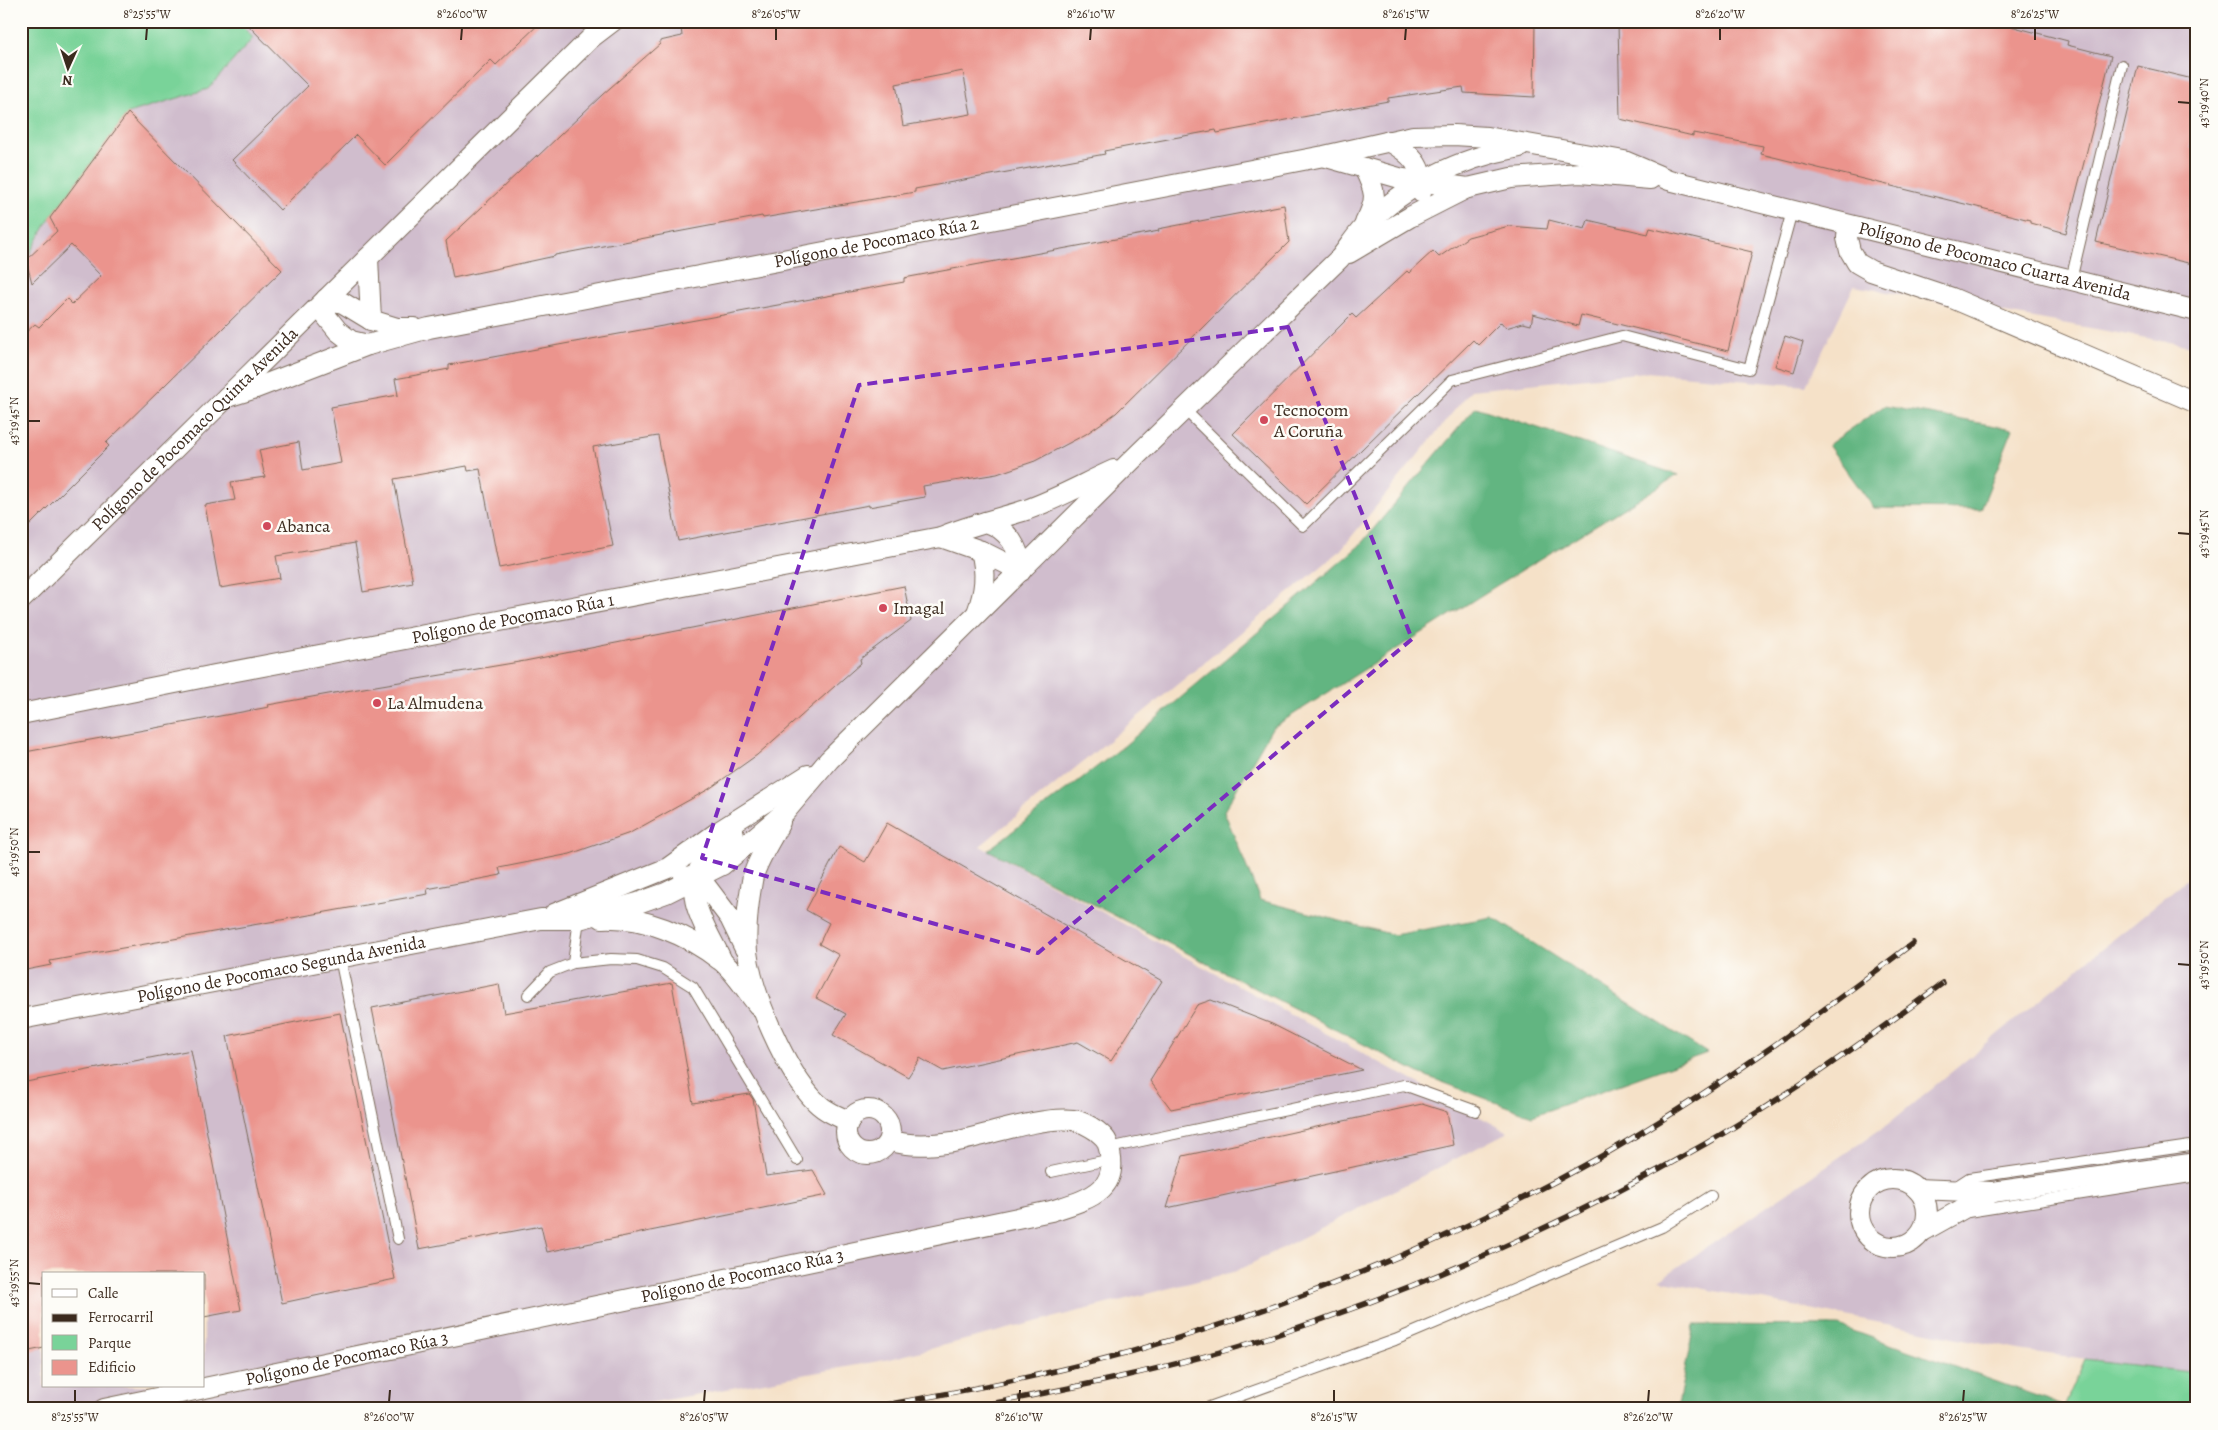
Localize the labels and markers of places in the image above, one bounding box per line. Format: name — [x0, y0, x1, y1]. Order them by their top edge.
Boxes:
place label: Tecnocom A Coruña — [1273, 398, 1349, 443]
marker: Tecnocom A Coruña — [1258, 414, 1270, 426]
place label: Abanca — [276, 514, 331, 538]
marker: Abanca — [261, 520, 273, 532]
place label: Imagal — [893, 596, 945, 620]
marker: Imagal — [877, 602, 889, 614]
place label: La Almudena — [387, 691, 484, 715]
marker: La Almudena — [371, 697, 383, 709]

